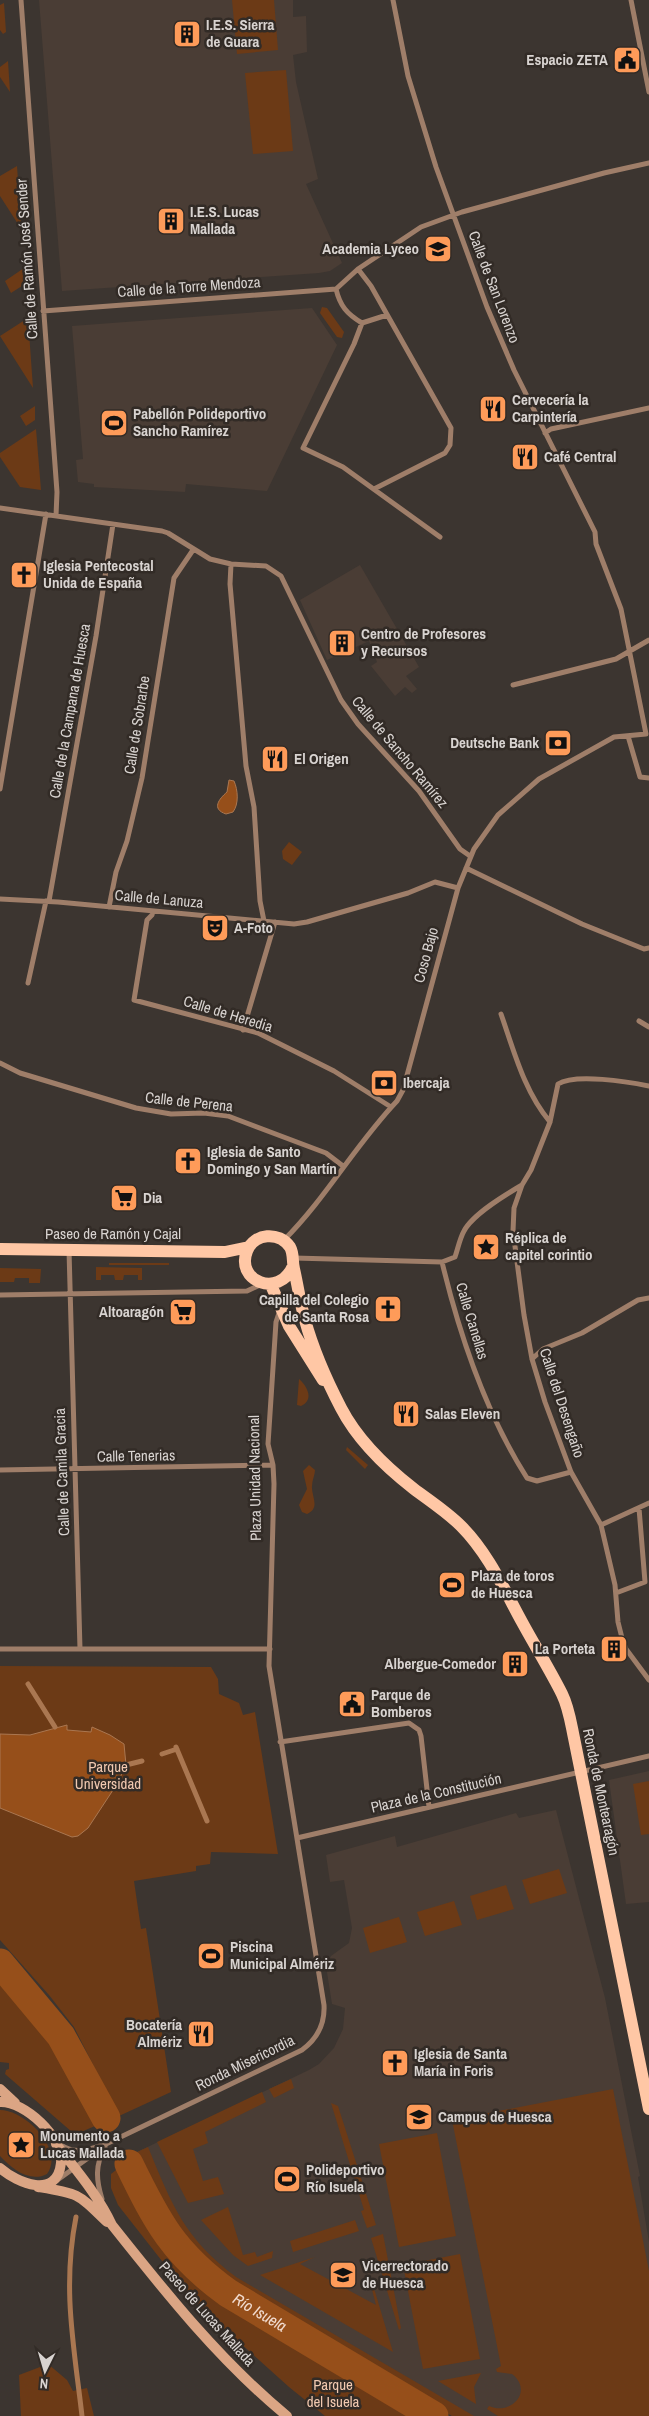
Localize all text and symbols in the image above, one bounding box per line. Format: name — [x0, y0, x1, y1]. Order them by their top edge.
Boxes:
place label: I.E.S. Sierra de Guara — [206, 14, 275, 52]
building icon: I.E.S. Sierra de Guara — [172, 19, 202, 49]
public building icon: Espacio ZETA — [612, 45, 642, 75]
place label: Espacio ZETA — [526, 49, 608, 70]
street label: Calle de Ramón José Sender — [10, 178, 43, 340]
place label: I.E.S. Lucas Mallada — [190, 201, 259, 239]
building icon: I.E.S. Lucas Mallada — [156, 206, 186, 236]
street label: Calle de San Lorenzo — [463, 228, 526, 346]
school or university icon: Academia Lyceo — [423, 234, 453, 264]
place label: Academia Lyceo — [322, 238, 419, 259]
street label: Calle de la Torre Mendoza — [117, 271, 261, 302]
place label: Cervecería la Carpintería — [512, 389, 589, 427]
restaurant icon: Cervecería la Carpintería — [478, 394, 508, 424]
place label: Pabellón Polideportivo Sancho Ramírez — [133, 403, 266, 441]
sports icon: Pabellón Polideportivo Sancho Ramírez — [99, 408, 129, 438]
restaurant icon: Café Central — [510, 442, 540, 472]
place label: Café Central — [544, 446, 616, 467]
place label: Iglesia Pentecostal Unida de España — [43, 555, 154, 593]
church icon: Iglesia Pentecostal Unida de España — [9, 560, 39, 590]
street label: Calle de la Campana de Huesca — [44, 622, 95, 800]
place label: Centro de Profesores y Recursos — [361, 623, 486, 661]
building icon: Centro de Profesores y Recursos — [327, 628, 357, 658]
street label: Calle de Sobrarbe — [118, 674, 155, 776]
street label: Calle de Sancho Ramírez — [347, 691, 453, 812]
bank icon: Deutsche Bank — [543, 728, 573, 758]
place label: Deutsche Bank — [450, 732, 539, 753]
restaurant icon: El Origen — [260, 744, 290, 774]
place label: El Origen — [294, 748, 349, 769]
street label: Calle de Lanuza — [114, 884, 204, 913]
theatre icon: A-Foto — [200, 913, 230, 943]
place label: A-Foto — [234, 917, 273, 938]
street label: Coso Bajo — [408, 925, 443, 985]
street label: Calle de Heredia — [181, 990, 275, 1037]
bank icon: Ibercaja — [369, 1068, 399, 1098]
place label: Ibercaja — [403, 1072, 450, 1093]
street label: Calle de Perena — [144, 1086, 234, 1117]
place label: Iglesia de Santo Domingo y San Martín — [207, 1141, 337, 1179]
church icon: Iglesia de Santo Domingo y San Martín — [173, 1146, 203, 1176]
supermarket icon: Dia — [109, 1183, 139, 1213]
place label: Dia — [143, 1187, 162, 1208]
street label: Paseo de Ramón y Cajal — [45, 1223, 181, 1244]
place label: Réplica de capitel corintio — [505, 1227, 593, 1265]
place icon: Réplica de capitel corintio — [471, 1232, 501, 1262]
street label: Calle Canellas — [451, 1280, 494, 1362]
place label: Capilla del Colegio de Santa Rosa — [259, 1289, 369, 1327]
church icon: Capilla del Colegio de Santa Rosa — [373, 1294, 403, 1324]
supermarket icon: Altoaragón — [168, 1297, 198, 1327]
place label: Altoaragón — [99, 1301, 164, 1322]
street label: Calle del Desengaño — [535, 1345, 590, 1461]
restaurant icon: Salas Eleven — [391, 1399, 421, 1429]
place label: Salas Eleven — [425, 1403, 500, 1424]
street label: Calle de Camila Gracia — [49, 1408, 74, 1536]
street label: Plaza Unidad Nacional — [243, 1415, 266, 1541]
street label: Calle Tenerias — [97, 1444, 175, 1467]
place label: Plaza de toros de Huesca — [471, 1565, 555, 1603]
sports icon: Plaza de toros de Huesca — [437, 1570, 467, 1600]
building icon: La Porteta — [599, 1634, 629, 1664]
place label: La Porteta — [535, 1638, 595, 1659]
building icon: Albergue-Comedor — [500, 1649, 530, 1679]
place label: Albergue-Comedor — [385, 1653, 496, 1674]
place label: Parque de Bomberos — [371, 1684, 432, 1722]
public building icon: Parque de Bomberos — [337, 1689, 367, 1719]
street label: Ronda de Montearagón — [578, 1727, 625, 1857]
park label: Parque Universidad — [75, 1756, 141, 1794]
street label: Plaza de la Constitución — [369, 1767, 503, 1818]
place label: Piscina Municipal Almériz — [230, 1936, 334, 1974]
sports icon: Piscina Municipal Almériz — [196, 1941, 226, 1971]
place label: Bocatería Almériz — [126, 2014, 182, 2052]
restaurant icon: Bocatería Almériz — [186, 2019, 216, 2049]
street label: Ronda Misericordia — [192, 2029, 298, 2096]
place label: Iglesia de Santa María in Foris — [414, 2043, 507, 2081]
church icon: Iglesia de Santa María in Foris — [380, 2048, 410, 2078]
school or university icon: Campus de Huesca — [404, 2102, 434, 2132]
place label: Campus de Huesca — [438, 2106, 552, 2127]
place label: Monumento a Lucas Mallada — [40, 2125, 124, 2163]
place icon: Monumento a Lucas Mallada — [6, 2130, 36, 2160]
place label: Polideportivo Río Isuela — [306, 2159, 385, 2197]
sports icon: Polideportivo Río Isuela — [272, 2164, 302, 2194]
place label: Vicerrectorado de Huesca — [362, 2255, 449, 2293]
street label: Paseo de Lucas Mallada — [155, 2257, 260, 2371]
school or university icon: Vicerrectorado de Huesca — [328, 2260, 358, 2290]
water label: Río Isuela — [229, 2287, 291, 2337]
north arrow — [20, 2346, 70, 2396]
park label: Parque del Isuela — [307, 2374, 359, 2412]
text: N — [39, 2375, 49, 2393]

